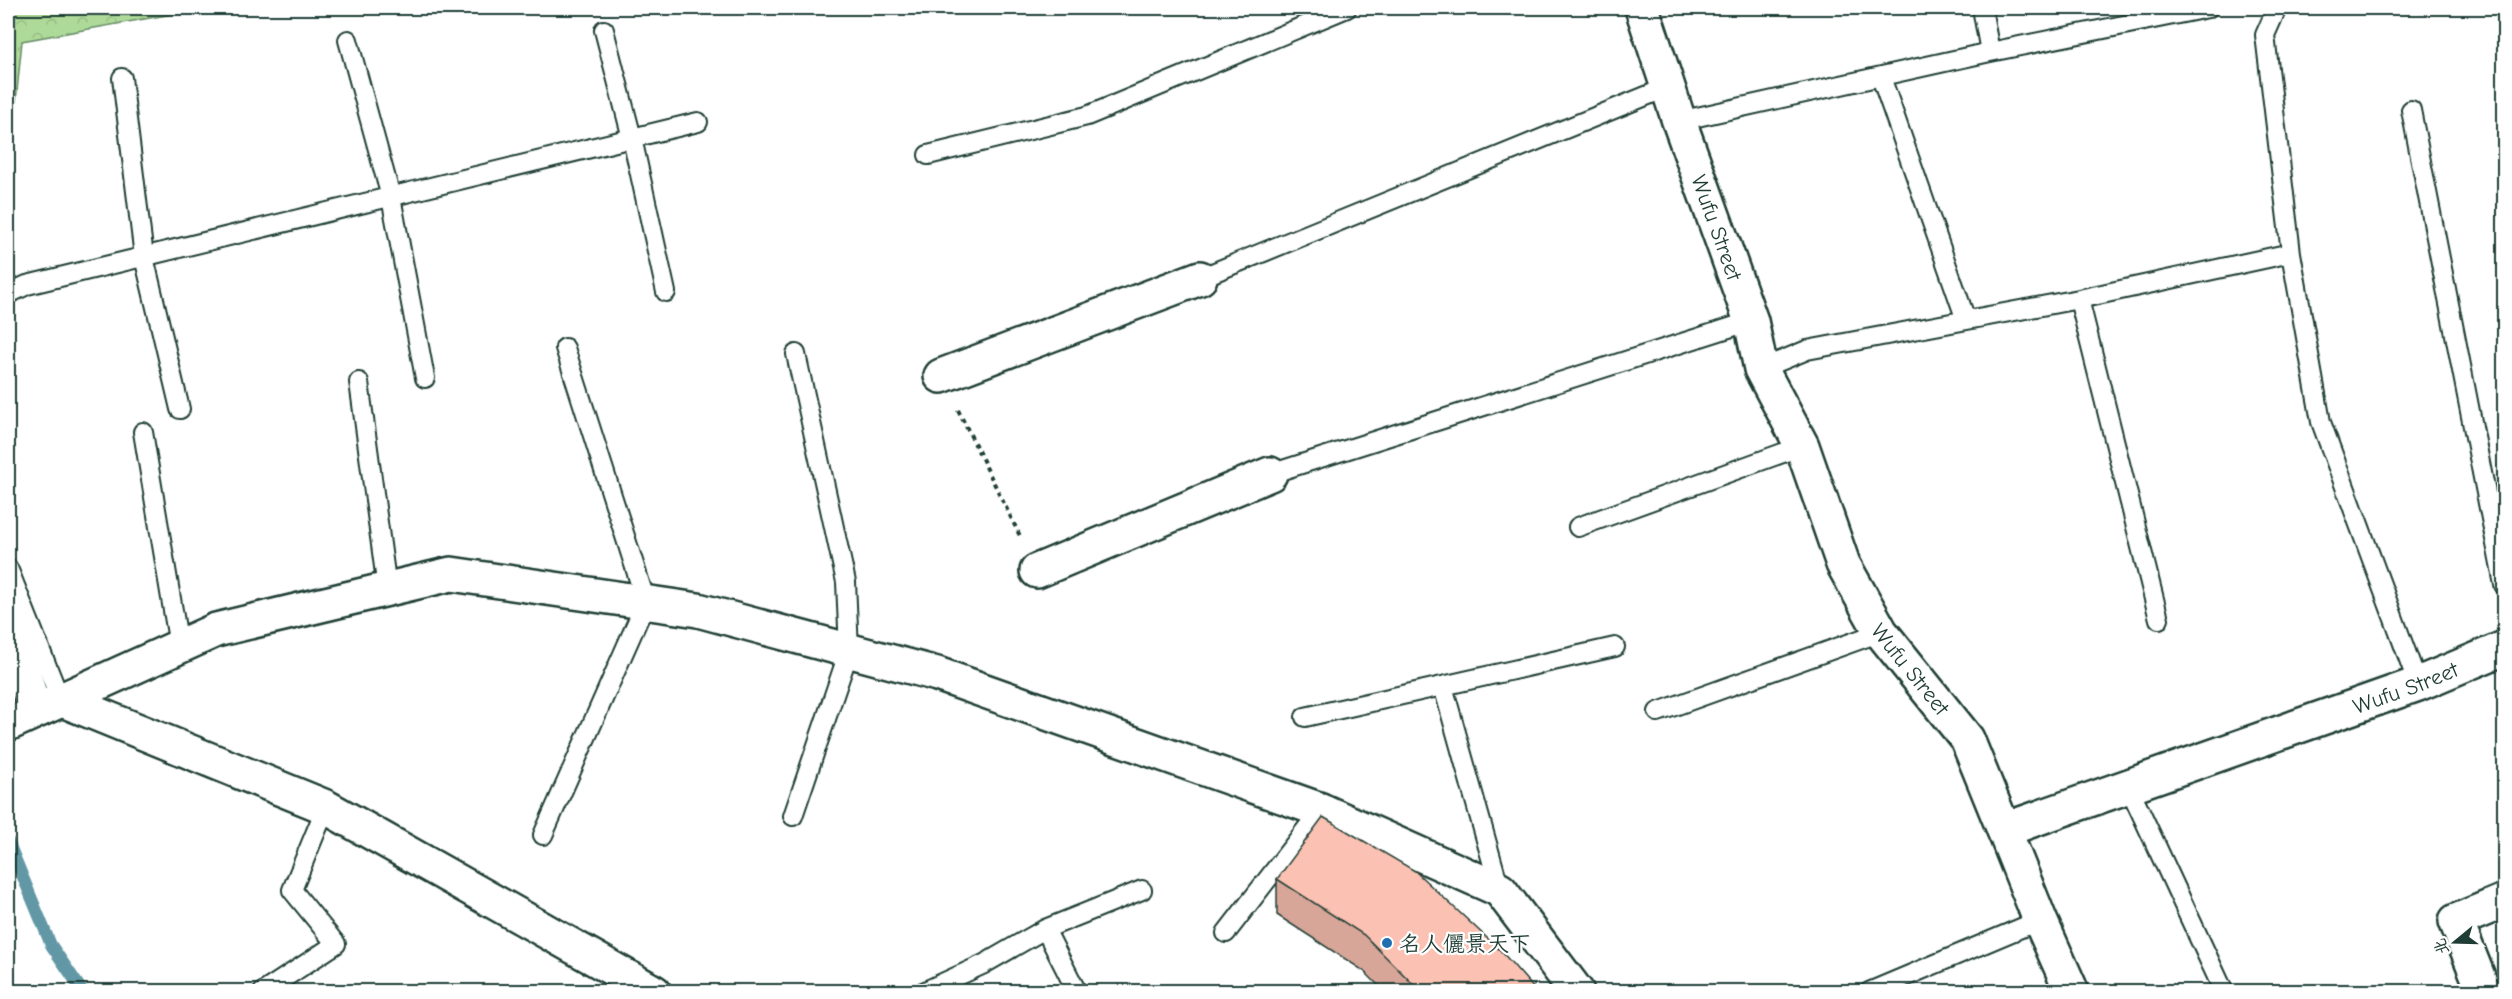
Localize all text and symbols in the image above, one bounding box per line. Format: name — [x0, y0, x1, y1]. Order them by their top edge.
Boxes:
street label: Wufu Street — [1685, 171, 1748, 285]
street label: Wufu Street — [1865, 619, 1955, 721]
street label: Wufu Street — [2350, 656, 2463, 720]
north arrow — [2425, 912, 2485, 972]
place label: 名人儷景天下 — [1399, 931, 1531, 957]
marker: 名人儷景天下 — [1380, 936, 1394, 950]
text: 北 — [2431, 936, 2453, 957]

